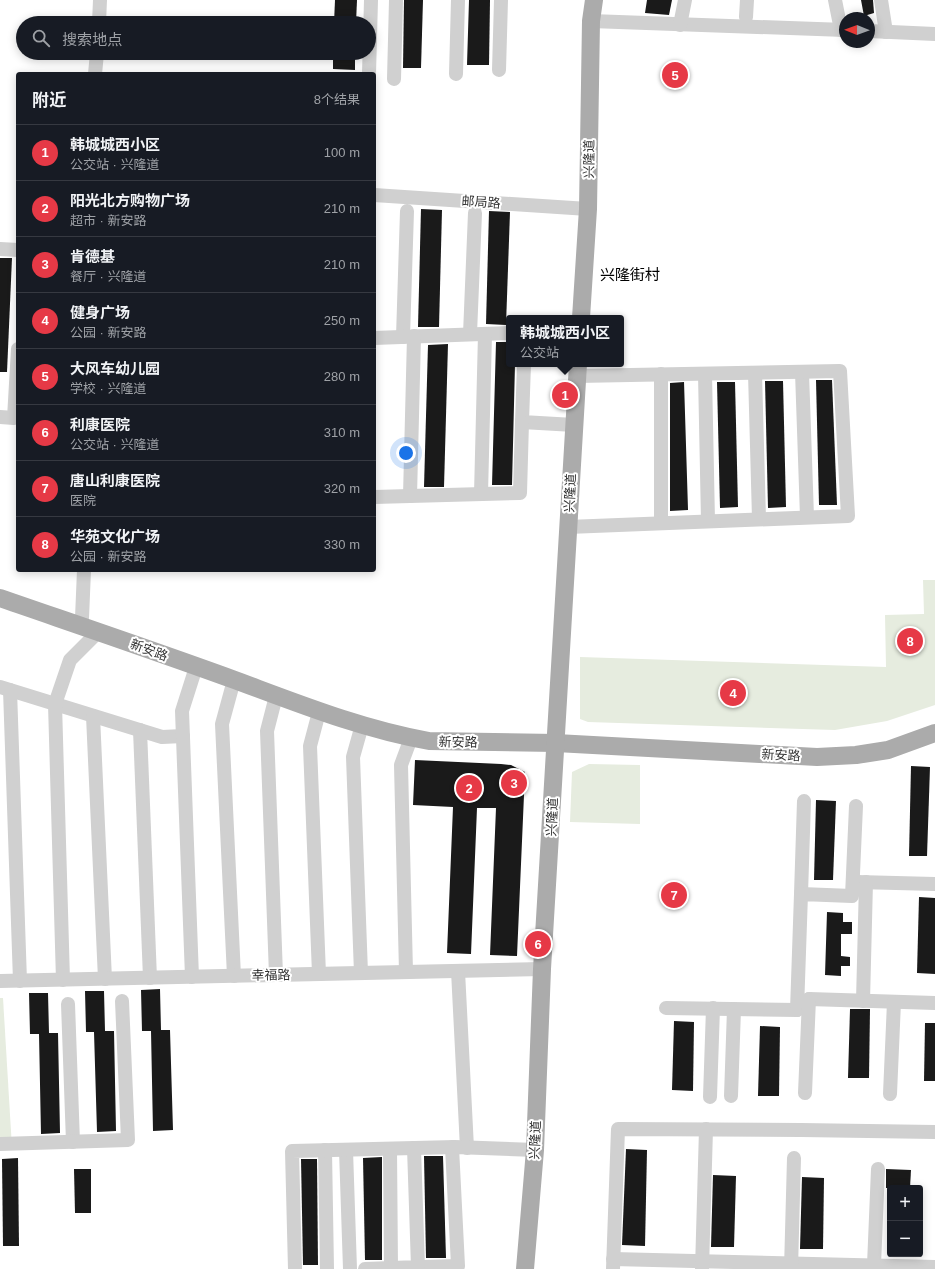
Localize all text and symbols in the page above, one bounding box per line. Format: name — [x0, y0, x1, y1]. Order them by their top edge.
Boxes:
north arrow — [839, 12, 875, 48]
search box — [16, 16, 376, 60]
icon: search — [30, 27, 52, 49]
text: 搜索地点 — [62, 31, 122, 48]
pin: 5 — [662, 60, 688, 90]
text: 附近 — [32, 91, 66, 110]
text: 8个结果 — [314, 92, 360, 107]
text: 韩城城西小区 — [70, 136, 160, 153]
street label: 兴隆道 — [581, 139, 597, 179]
text: 1 — [41, 145, 49, 160]
text: 100 m — [324, 145, 360, 160]
text: 公交站 · 兴隆道 — [70, 157, 160, 172]
text: 阳光北方购物广场 — [70, 192, 190, 209]
street label: 邮局路 — [461, 193, 501, 211]
text: 2 — [41, 201, 49, 216]
text: 210 m — [324, 201, 360, 216]
text: 超市 · 新安路 — [70, 213, 147, 228]
text: 肯德基 — [70, 248, 115, 265]
text: 3 — [41, 257, 49, 272]
text: 210 m — [324, 257, 360, 272]
district label: 兴隆街村 — [600, 266, 660, 283]
text: 餐厅 · 兴隆道 — [70, 269, 147, 284]
text: 健身广场 — [70, 304, 130, 321]
text: 4 — [41, 313, 49, 328]
text: 250 m — [324, 313, 360, 328]
popup — [506, 315, 624, 367]
text: 韩城城西小区 — [520, 324, 610, 341]
text: 公园 · 新安路 — [70, 325, 147, 340]
text: 公交站 — [520, 345, 559, 360]
text: 大风车幼儿园 — [70, 360, 160, 377]
text: 5 — [41, 369, 49, 384]
text: 280 m — [324, 369, 360, 384]
pin: 1 — [552, 380, 578, 410]
text: 学校 · 兴隆道 — [70, 381, 147, 396]
text: 利康医院 — [70, 416, 130, 433]
text: 6 — [41, 425, 49, 440]
text: 310 m — [324, 425, 360, 440]
text: 公交站 · 兴隆道 — [70, 437, 160, 452]
your location — [396, 443, 416, 463]
text: 唐山利康医院 — [70, 472, 160, 489]
street label: 兴隆道 — [561, 473, 579, 513]
text: 7 — [41, 481, 49, 496]
text: 320 m — [324, 481, 360, 496]
text: 医院 — [70, 493, 96, 508]
text: 华苑文化广场 — [70, 528, 160, 545]
text: 8 — [41, 537, 49, 552]
text: 330 m — [324, 537, 360, 552]
text: 公园 · 新安路 — [70, 549, 147, 564]
pin: 8 — [897, 626, 923, 656]
street label: 新安路 — [128, 636, 170, 664]
pin: 4 — [720, 678, 746, 708]
street label: 新安路 — [438, 734, 478, 750]
street label: 新安路 — [761, 746, 801, 764]
pin: 3 — [501, 768, 527, 798]
pin: 2 — [456, 773, 482, 803]
street label: 兴隆道 — [543, 797, 561, 837]
pin: 7 — [661, 880, 687, 910]
pin: 6 — [525, 929, 551, 959]
street label: 幸福路 — [251, 967, 291, 983]
street label: 兴隆道 — [526, 1120, 544, 1160]
map controls — [887, 1185, 923, 1257]
button: + — [887, 1185, 923, 1221]
button: − — [887, 1221, 923, 1257]

